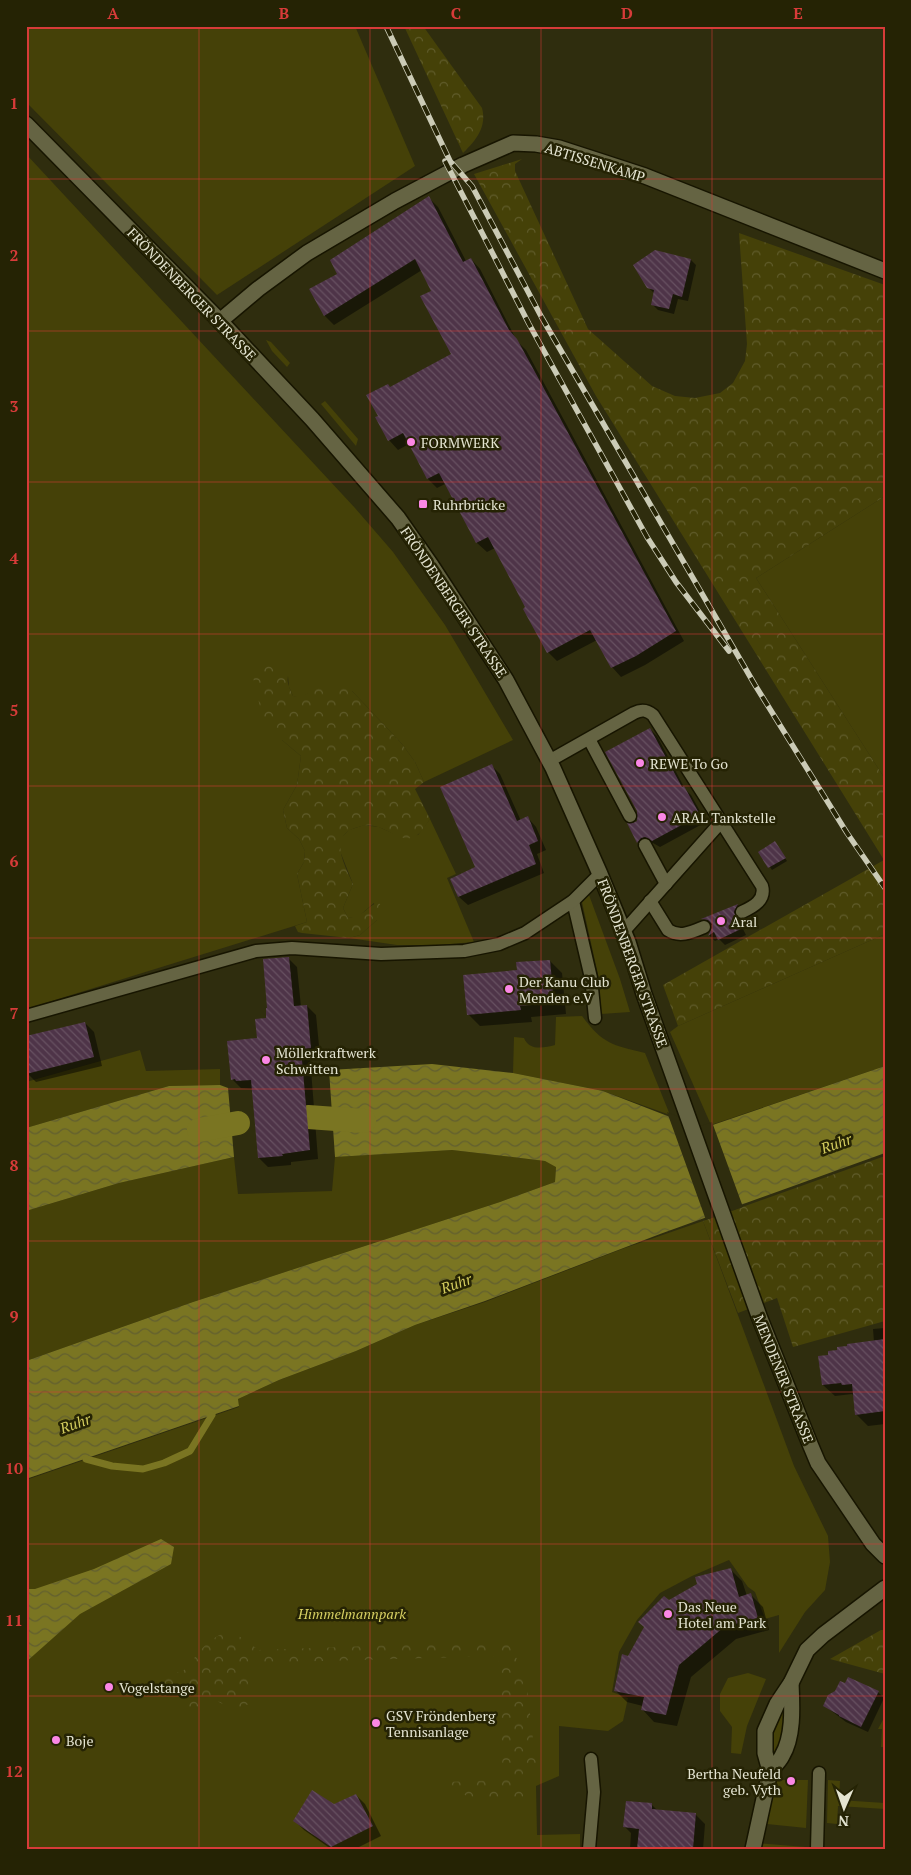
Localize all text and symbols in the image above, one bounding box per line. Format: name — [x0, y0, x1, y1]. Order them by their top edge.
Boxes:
text: A — [107, 2, 119, 24]
text: B — [279, 2, 289, 24]
text: C — [451, 2, 461, 24]
text: D — [621, 2, 633, 24]
text: E — [793, 2, 803, 24]
text: 1 — [9, 92, 19, 114]
street label: ABTISSENKAMP — [543, 138, 647, 186]
street label: FRÖNDENBERGER STRASSE — [123, 223, 261, 365]
text: 2 — [9, 244, 19, 266]
text: 3 — [9, 395, 19, 417]
place label: FORMWERK — [421, 433, 500, 452]
marker: FORMWERK — [405, 436, 417, 448]
place label: Ruhrbrücke — [433, 495, 505, 514]
marker: Ruhrbrücke — [417, 498, 429, 510]
street label: FRÖNDENBERGER STRASSE — [396, 523, 512, 681]
text: 4 — [9, 547, 19, 569]
text: 5 — [9, 699, 19, 721]
place label: REWE To Go — [650, 754, 728, 773]
marker: REWE To Go — [634, 757, 646, 769]
place label: ARAL Tankstelle — [672, 808, 776, 827]
marker: ARAL Tankstelle — [656, 811, 668, 823]
text: 6 — [9, 850, 19, 872]
street label: FRÖNDENBERGER STRASSE — [594, 876, 672, 1050]
place label: Aral — [731, 912, 757, 931]
marker: Aral — [715, 915, 727, 927]
place label: Der Kanu Club Menden e.V — [519, 972, 610, 1007]
marker: Der Kanu Club Menden e.V — [503, 983, 515, 995]
text: 7 — [9, 1002, 19, 1024]
place label: Möllerkraftwerk Schwitten — [276, 1043, 377, 1078]
marker: Möllerkraftwerk Schwitten — [260, 1054, 272, 1066]
water label: Ruhr — [817, 1128, 855, 1158]
text: 8 — [9, 1154, 19, 1176]
water label: Ruhr — [437, 1268, 475, 1298]
text: 9 — [9, 1305, 19, 1327]
street label: MENDENER STRASSE — [750, 1312, 818, 1446]
water label: Ruhr — [56, 1408, 94, 1438]
text: 10 — [5, 1457, 23, 1479]
place label: Das Neue Hotel am Park — [678, 1597, 767, 1632]
park label: Himmelmannpark — [297, 1604, 406, 1623]
marker: Das Neue Hotel am Park — [662, 1608, 674, 1620]
text: 11 — [5, 1609, 23, 1631]
place label: Vogelstange — [119, 1678, 195, 1697]
marker: Vogelstange — [103, 1681, 115, 1693]
place label: GSV Fröndenberg Tennisanlage — [386, 1706, 496, 1741]
marker: GSV Fröndenberg Tennisanlage — [370, 1717, 382, 1729]
place label: Boje — [66, 1731, 93, 1750]
marker: Boje — [50, 1734, 62, 1746]
text: 12 — [5, 1760, 23, 1782]
place label: Bertha Neufeld geb. Vyth — [687, 1764, 781, 1799]
marker: Bertha Neufeld geb. Vyth — [785, 1775, 797, 1787]
north arrow — [818, 1782, 868, 1832]
text: N — [838, 1812, 849, 1831]

